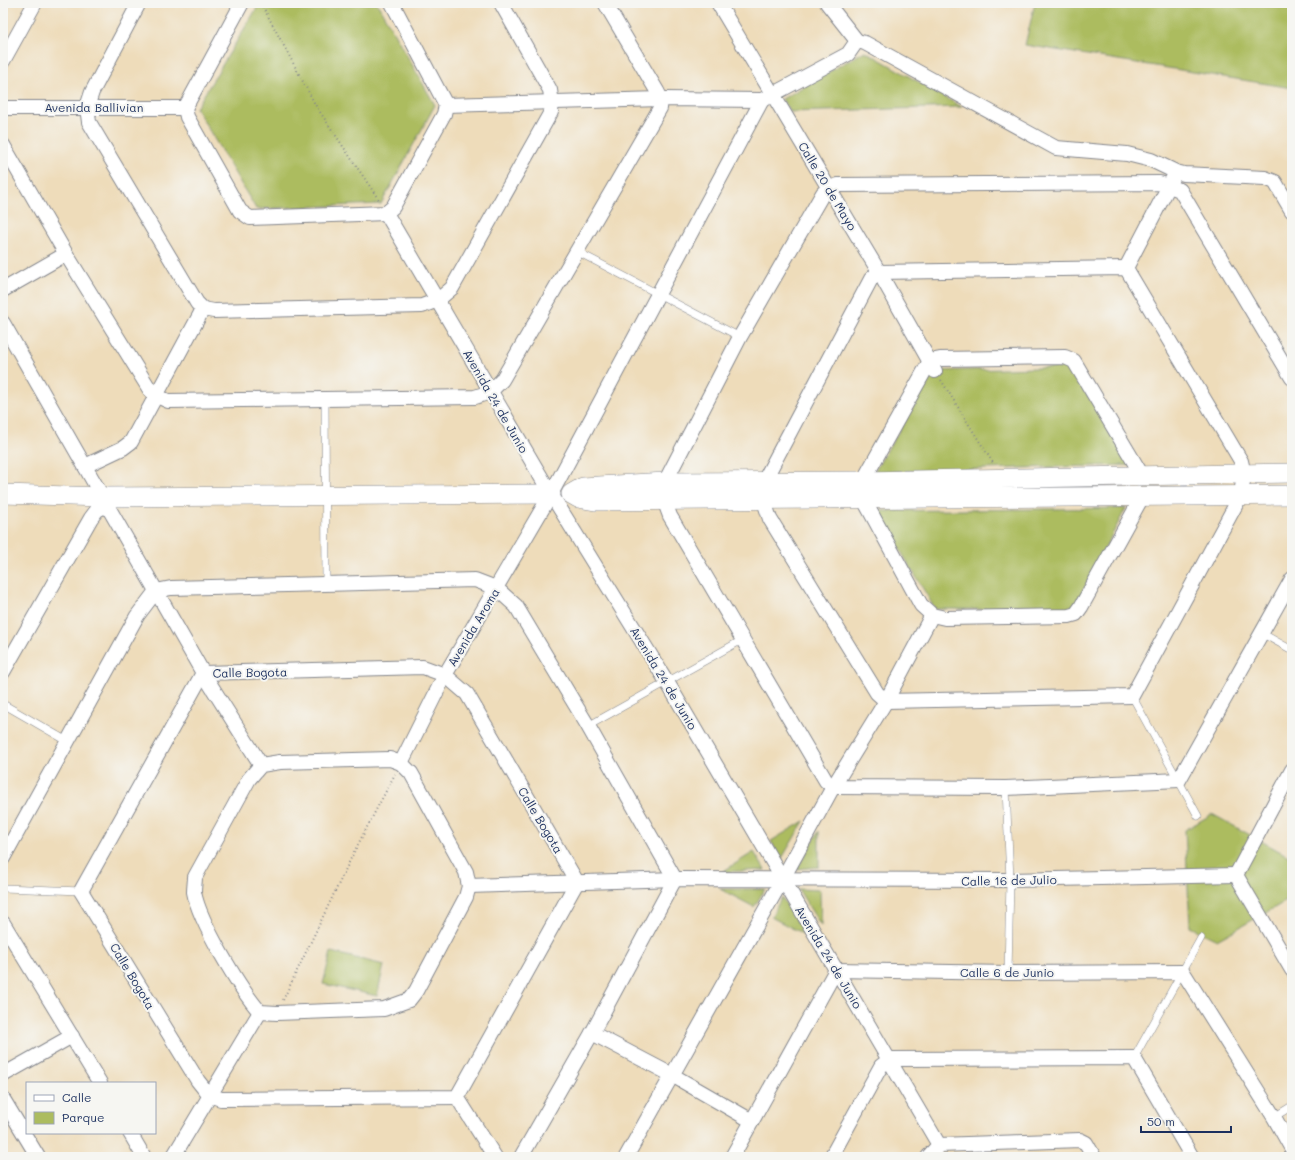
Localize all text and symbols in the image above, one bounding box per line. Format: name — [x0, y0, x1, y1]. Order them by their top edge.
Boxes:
street label: Avenida Ballivian — [45, 99, 143, 115]
street label: Calle 20 de Mayo — [795, 139, 861, 233]
street label: Avenida 24 de Junio — [460, 346, 532, 456]
street label: Avenida Aroma — [443, 585, 503, 669]
street label: Avenida 24 de Junio — [627, 624, 701, 732]
street label: Calle Bogota — [212, 663, 288, 681]
street label: Calle Bogota — [515, 784, 567, 856]
street label: Calle 16 de Julio — [961, 871, 1057, 889]
street label: Avenida 24 de Junio — [792, 903, 866, 1011]
street label: Calle Bogota — [107, 940, 159, 1012]
street label: Calle 6 de Junio — [960, 964, 1054, 980]
legend — [26, 1082, 156, 1134]
text: Calle — [62, 1089, 92, 1105]
scale bar — [1141, 1108, 1231, 1134]
text: Parque — [62, 1109, 105, 1125]
text: 50 m — [1147, 1113, 1175, 1129]

